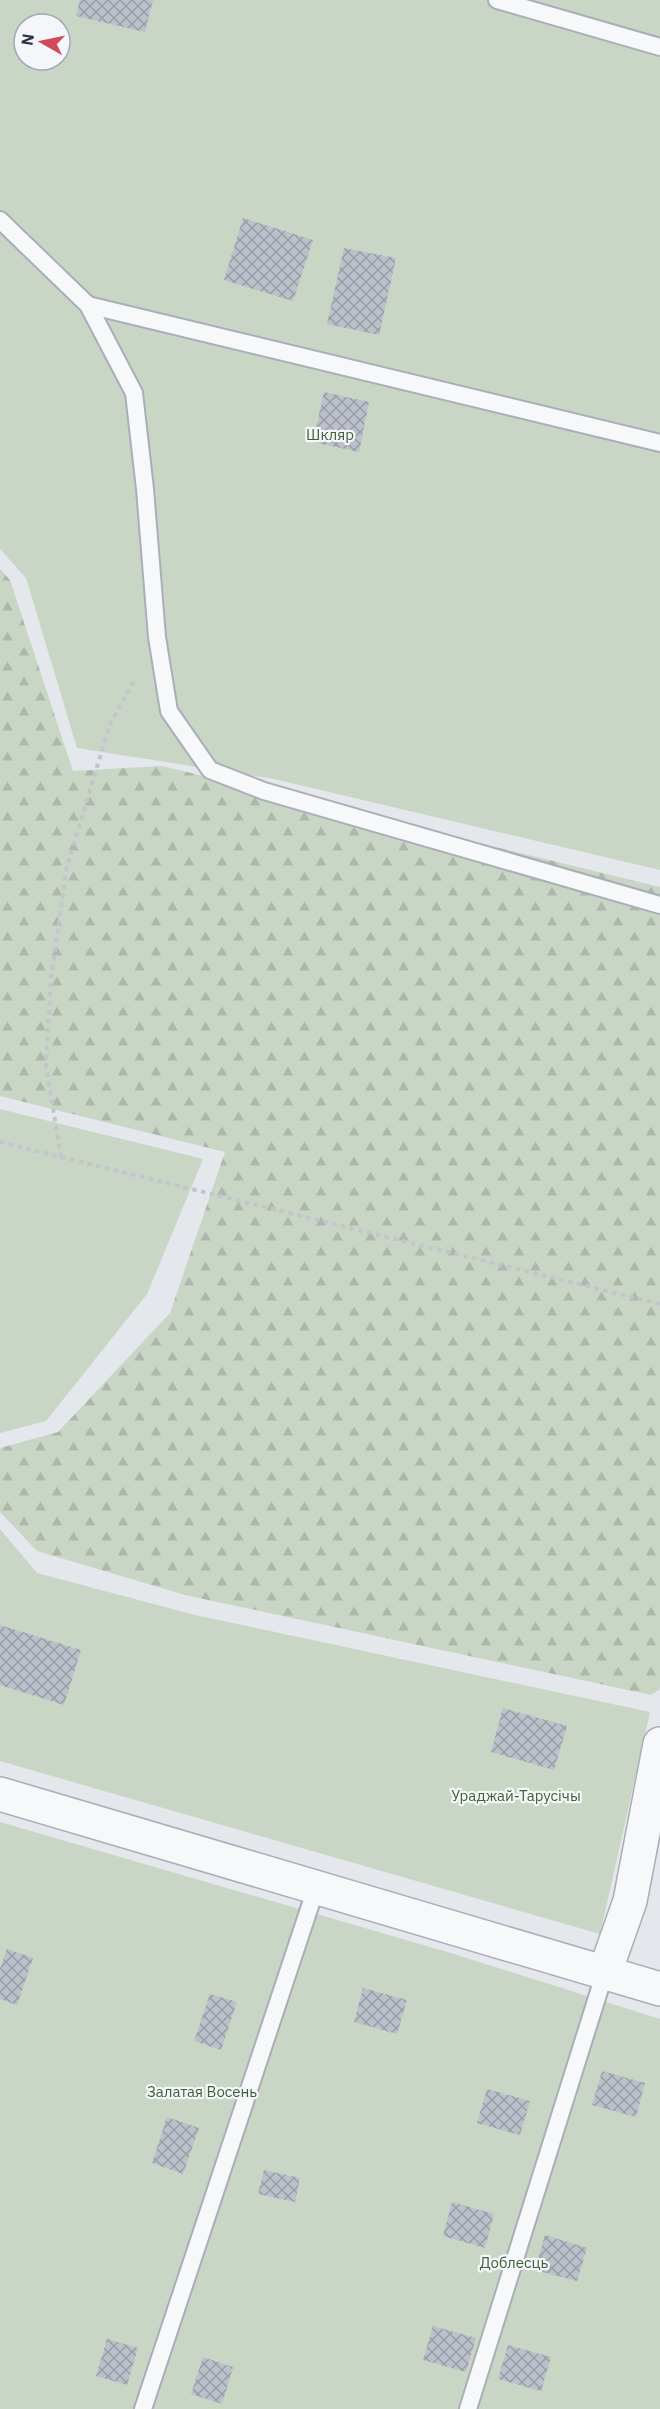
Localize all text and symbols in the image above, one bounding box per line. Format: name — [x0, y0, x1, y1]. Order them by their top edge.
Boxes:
north arrow — [12, 12, 72, 72]
text: N — [16, 32, 38, 47]
park label: Шкляр — [306, 425, 354, 444]
park label: Ураджай-Тарусічы — [451, 1786, 581, 1805]
park label: Залатая Восень — [147, 2082, 257, 2101]
park label: Доблесць — [480, 2253, 549, 2272]

